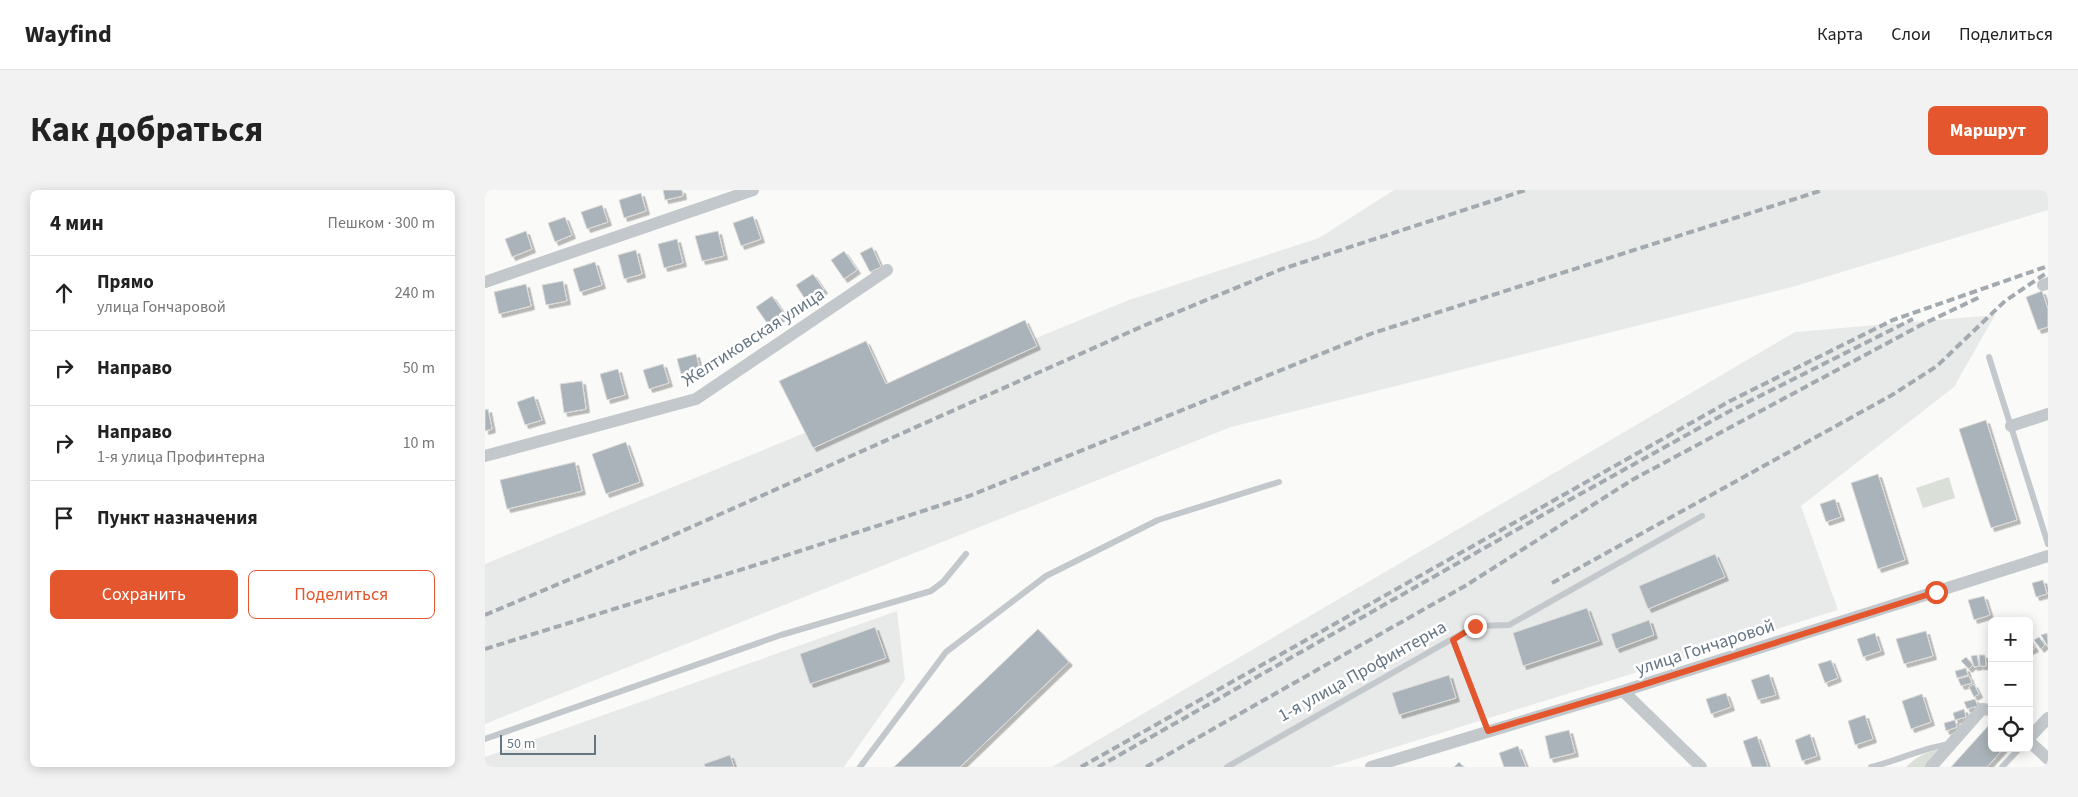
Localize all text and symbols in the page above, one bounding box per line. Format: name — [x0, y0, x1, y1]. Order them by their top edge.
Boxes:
text: Wayfind — [25, 17, 112, 52]
text: Карта — [1817, 22, 1863, 47]
text: Слои — [1891, 22, 1931, 47]
text: Поделиться — [1959, 22, 2053, 47]
text: Как добраться — [30, 105, 263, 155]
button: Маршрут — [1928, 106, 2048, 155]
text: 4 мин — [50, 208, 104, 238]
text: Пешком · 300 m — [328, 212, 435, 234]
text: Прямо — [97, 269, 154, 296]
icon: ahead — [50, 279, 78, 307]
text: 240 m — [395, 282, 435, 304]
street label: Желтиковская улица — [677, 282, 829, 393]
text: улица Гончаровой — [97, 296, 226, 318]
icon: right — [50, 354, 78, 382]
text: Направо — [97, 355, 172, 382]
text: 50 m — [403, 357, 435, 379]
text: Направо — [97, 419, 172, 446]
icon: right — [50, 429, 78, 457]
text: 10 m — [403, 432, 435, 454]
text: 1-я улица Профинтерна — [97, 446, 265, 468]
icon: arrive — [50, 504, 78, 532]
text: Пункт назначения — [97, 505, 258, 532]
button: Сохранить — [50, 570, 238, 619]
button: Поделиться — [248, 570, 435, 619]
route start — [1925, 581, 1948, 604]
street label: улица Гончаровой — [1632, 613, 1778, 682]
street label: 1-я улица Профинтерна — [1274, 615, 1451, 728]
route end — [1464, 615, 1487, 638]
map controls — [1988, 617, 2033, 752]
button: + — [1988, 617, 2033, 662]
button: − — [1988, 662, 2033, 707]
button: locate — [1988, 707, 2033, 752]
scale bar — [500, 732, 596, 755]
text: 50 m — [507, 734, 535, 754]

